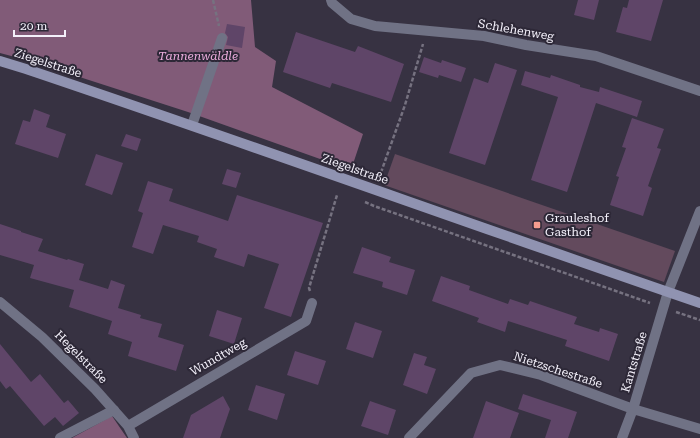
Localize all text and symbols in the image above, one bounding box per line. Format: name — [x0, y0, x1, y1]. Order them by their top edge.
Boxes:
scale bar — [14, 12, 65, 38]
street label: Schlehenweg — [477, 16, 555, 44]
text: 20 m — [20, 19, 47, 33]
street label: Ziegelstraße — [13, 46, 84, 81]
park label: Tannenwäldle — [158, 49, 238, 63]
street label: Ziegelstraße — [320, 151, 391, 187]
place label: Grauleshof Gasthof — [545, 211, 609, 239]
marker: Grauleshof Gasthof — [532, 220, 542, 230]
street label: Hegelstraße — [52, 328, 111, 387]
street label: Kantstraße — [618, 330, 650, 394]
street label: Wundtweg — [187, 335, 249, 379]
street label: Nietzschestraße — [512, 349, 605, 391]

